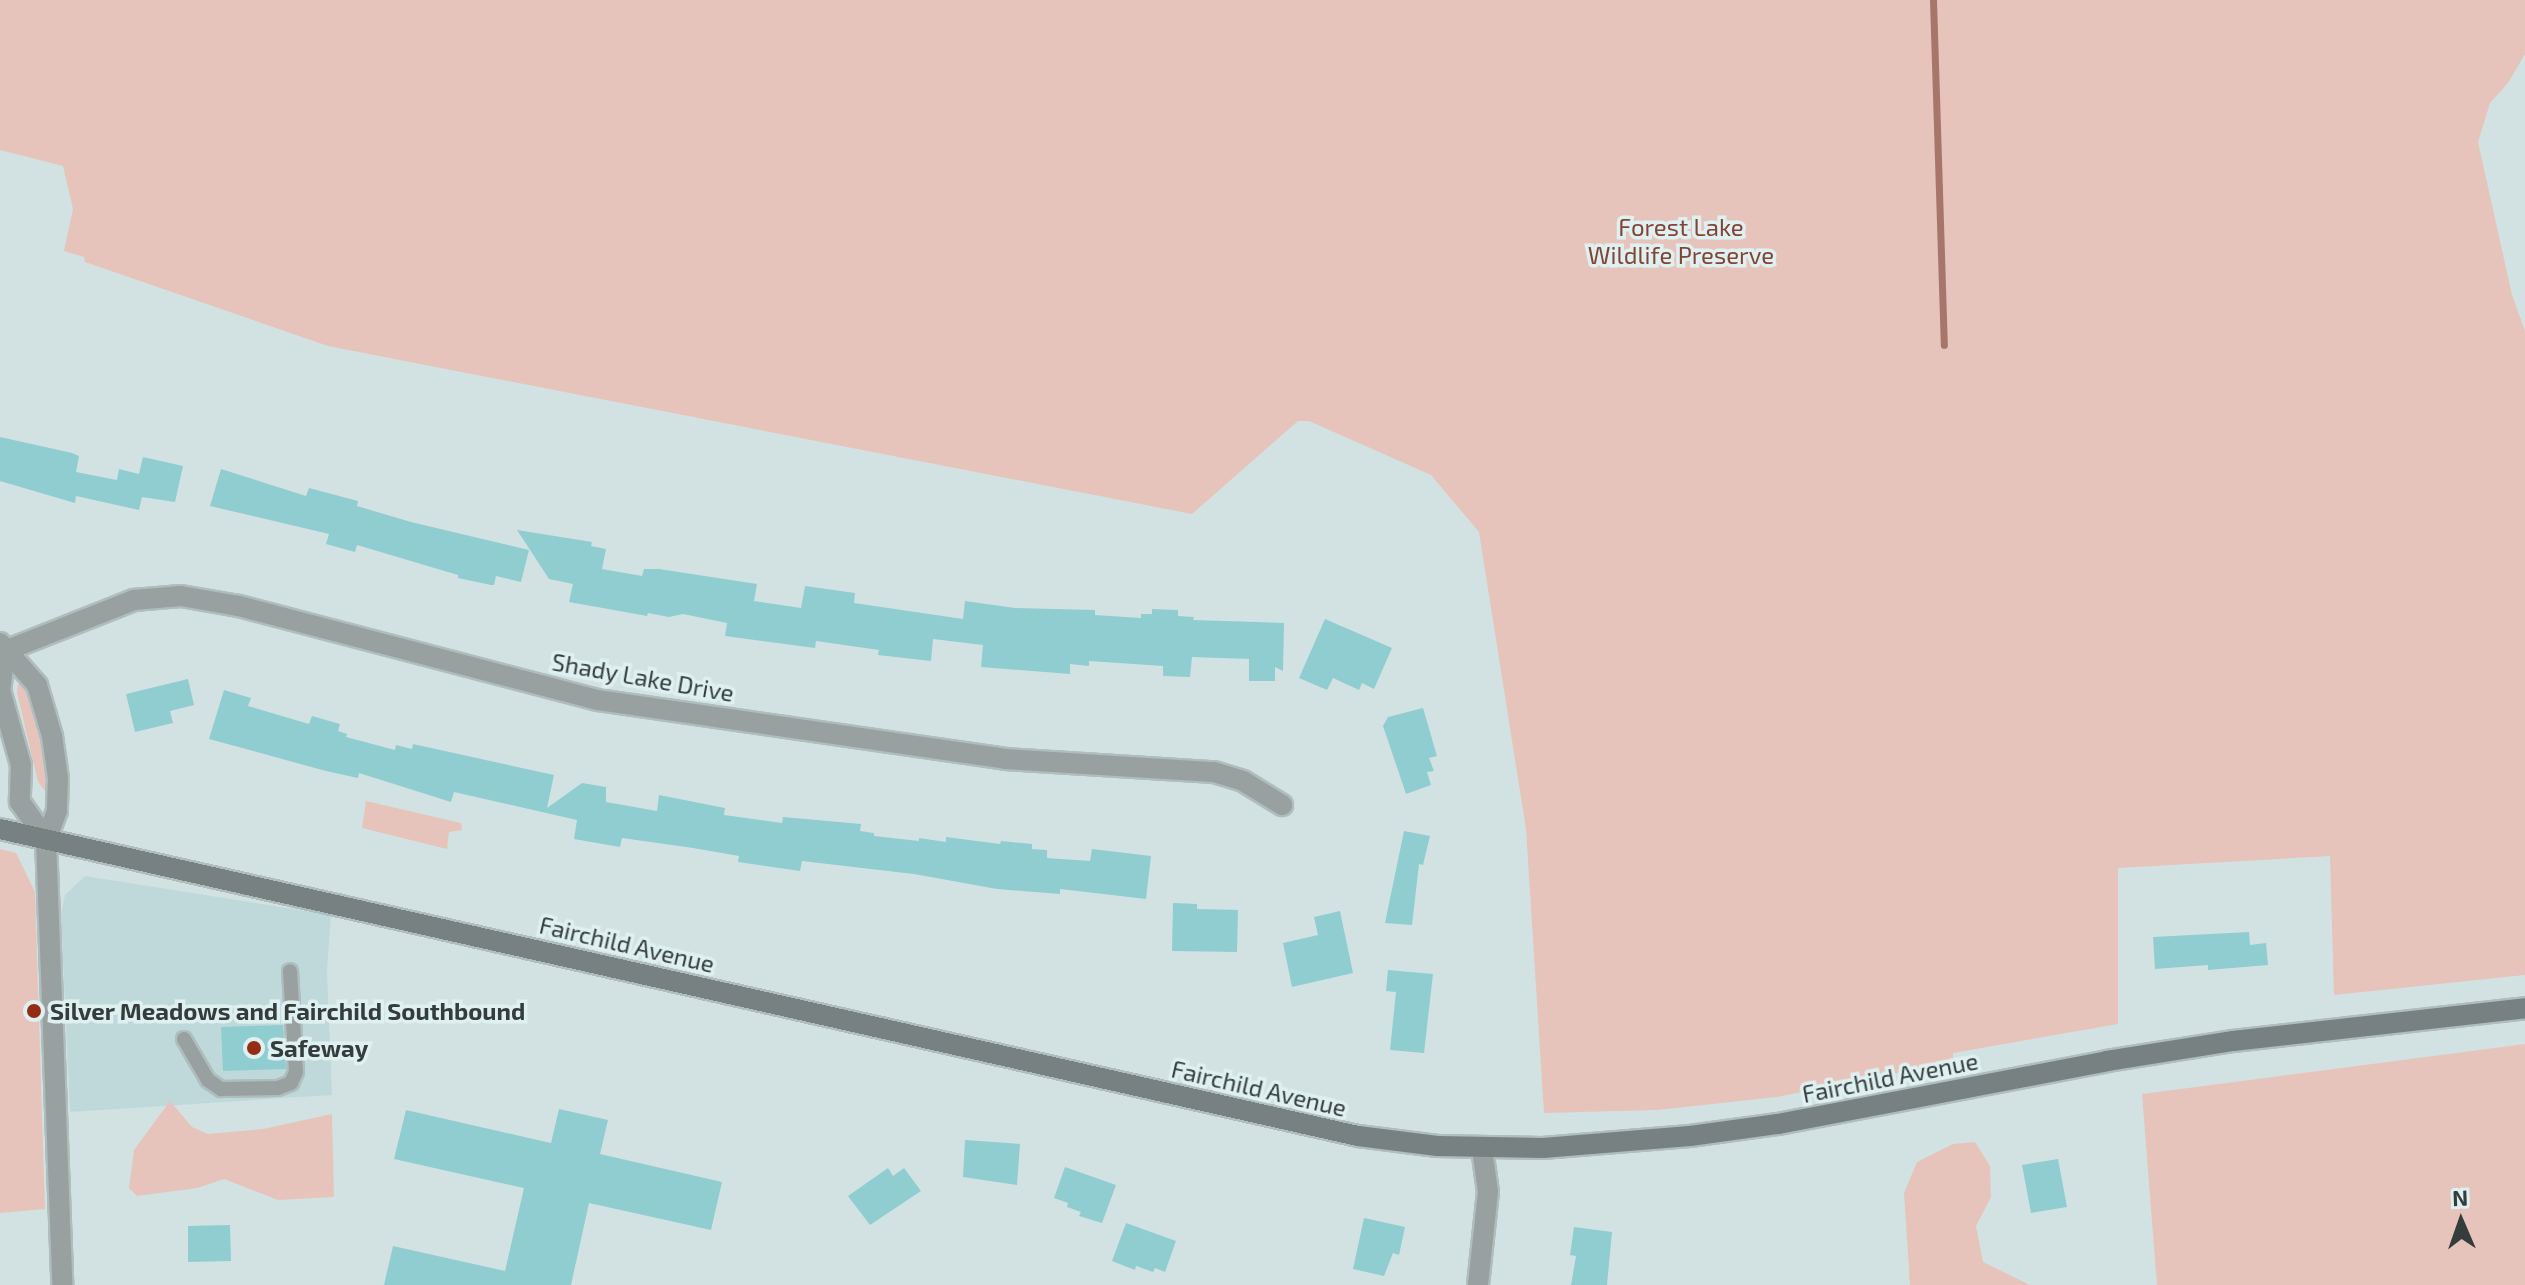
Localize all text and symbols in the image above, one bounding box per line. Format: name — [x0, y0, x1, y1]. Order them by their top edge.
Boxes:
park label: Forest Lake Wildlife Preserve — [1588, 213, 1774, 269]
street label: Shady Lake Drive — [549, 647, 737, 707]
street label: Fairchild Avenue — [537, 910, 717, 978]
place label: Silver Meadows and Fairchild Southbound — [50, 997, 526, 1025]
marker: Silver Meadows and Fairchild Southbound — [25, 1002, 43, 1020]
place label: Safeway — [270, 1034, 368, 1062]
marker: Safeway — [245, 1039, 263, 1057]
street label: Fairchild Avenue — [1799, 1046, 1981, 1108]
street label: Fairchild Avenue — [1169, 1054, 1349, 1122]
north arrow — [2421, 1181, 2501, 1261]
text: N — [2452, 1184, 2469, 1210]

